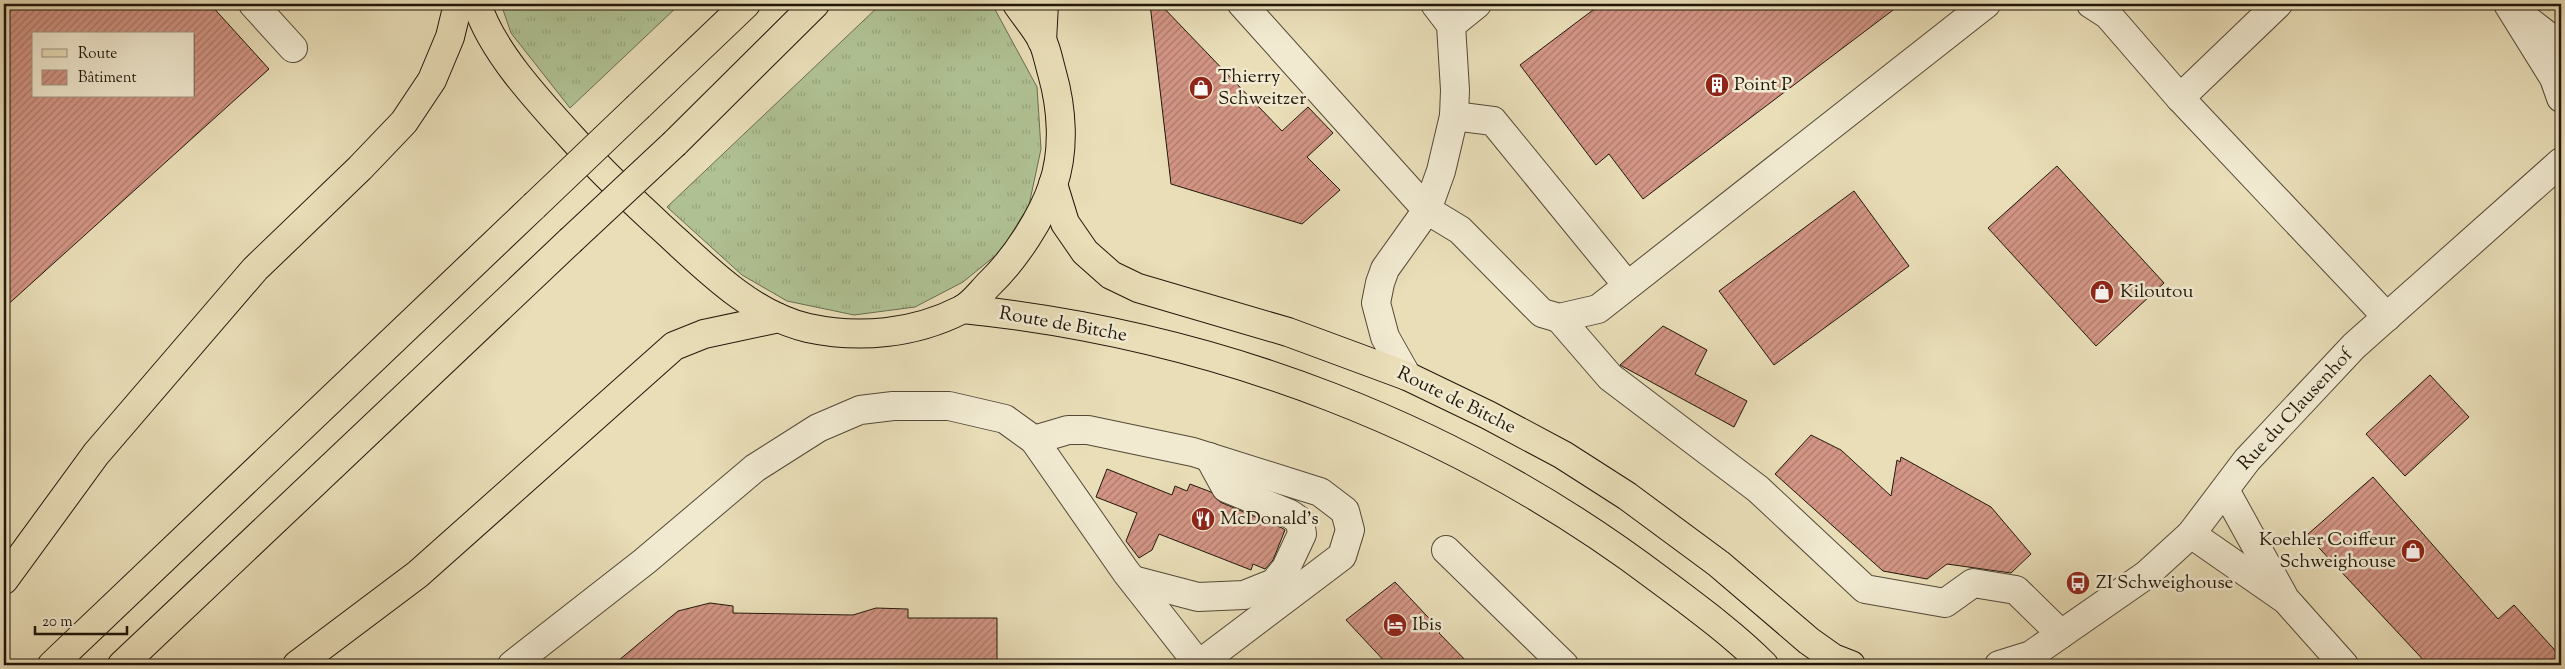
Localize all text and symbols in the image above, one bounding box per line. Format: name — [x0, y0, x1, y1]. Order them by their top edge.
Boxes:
legend — [32, 32, 195, 98]
text: Route — [78, 44, 117, 65]
place label: Thierry Schweitzer — [1218, 64, 1306, 113]
text: Bâtiment — [78, 68, 137, 89]
building icon: Point P — [1704, 72, 1730, 98]
place label: Point P — [1734, 72, 1792, 99]
shop icon: Thierry Schweitzer — [1188, 75, 1214, 101]
shop icon: Kiloutou — [2089, 279, 2115, 305]
place label: Kiloutou — [2120, 279, 2193, 306]
street label: Route de Bitche — [997, 300, 1129, 350]
street label: Rue du Clausenhof — [2232, 342, 2361, 477]
street label: Route de Bitche — [1392, 361, 1520, 442]
restaurant icon: McDonald's — [1190, 506, 1216, 532]
place label: McDonald's — [1220, 506, 1319, 533]
place label: Koehler Coiffeur Schweighouse — [2259, 527, 2396, 576]
shop icon: Koehler Coiffeur Schweighouse — [2400, 538, 2426, 564]
bus stop icon: ZI Schweighouse — [2065, 570, 2091, 596]
place label: ZI Schweighouse — [2096, 570, 2234, 597]
scale bar — [35, 604, 128, 636]
text: 20 m — [42, 612, 73, 633]
hotel icon: Ibis — [1382, 612, 1408, 638]
place label: Ibis — [1412, 612, 1442, 639]

